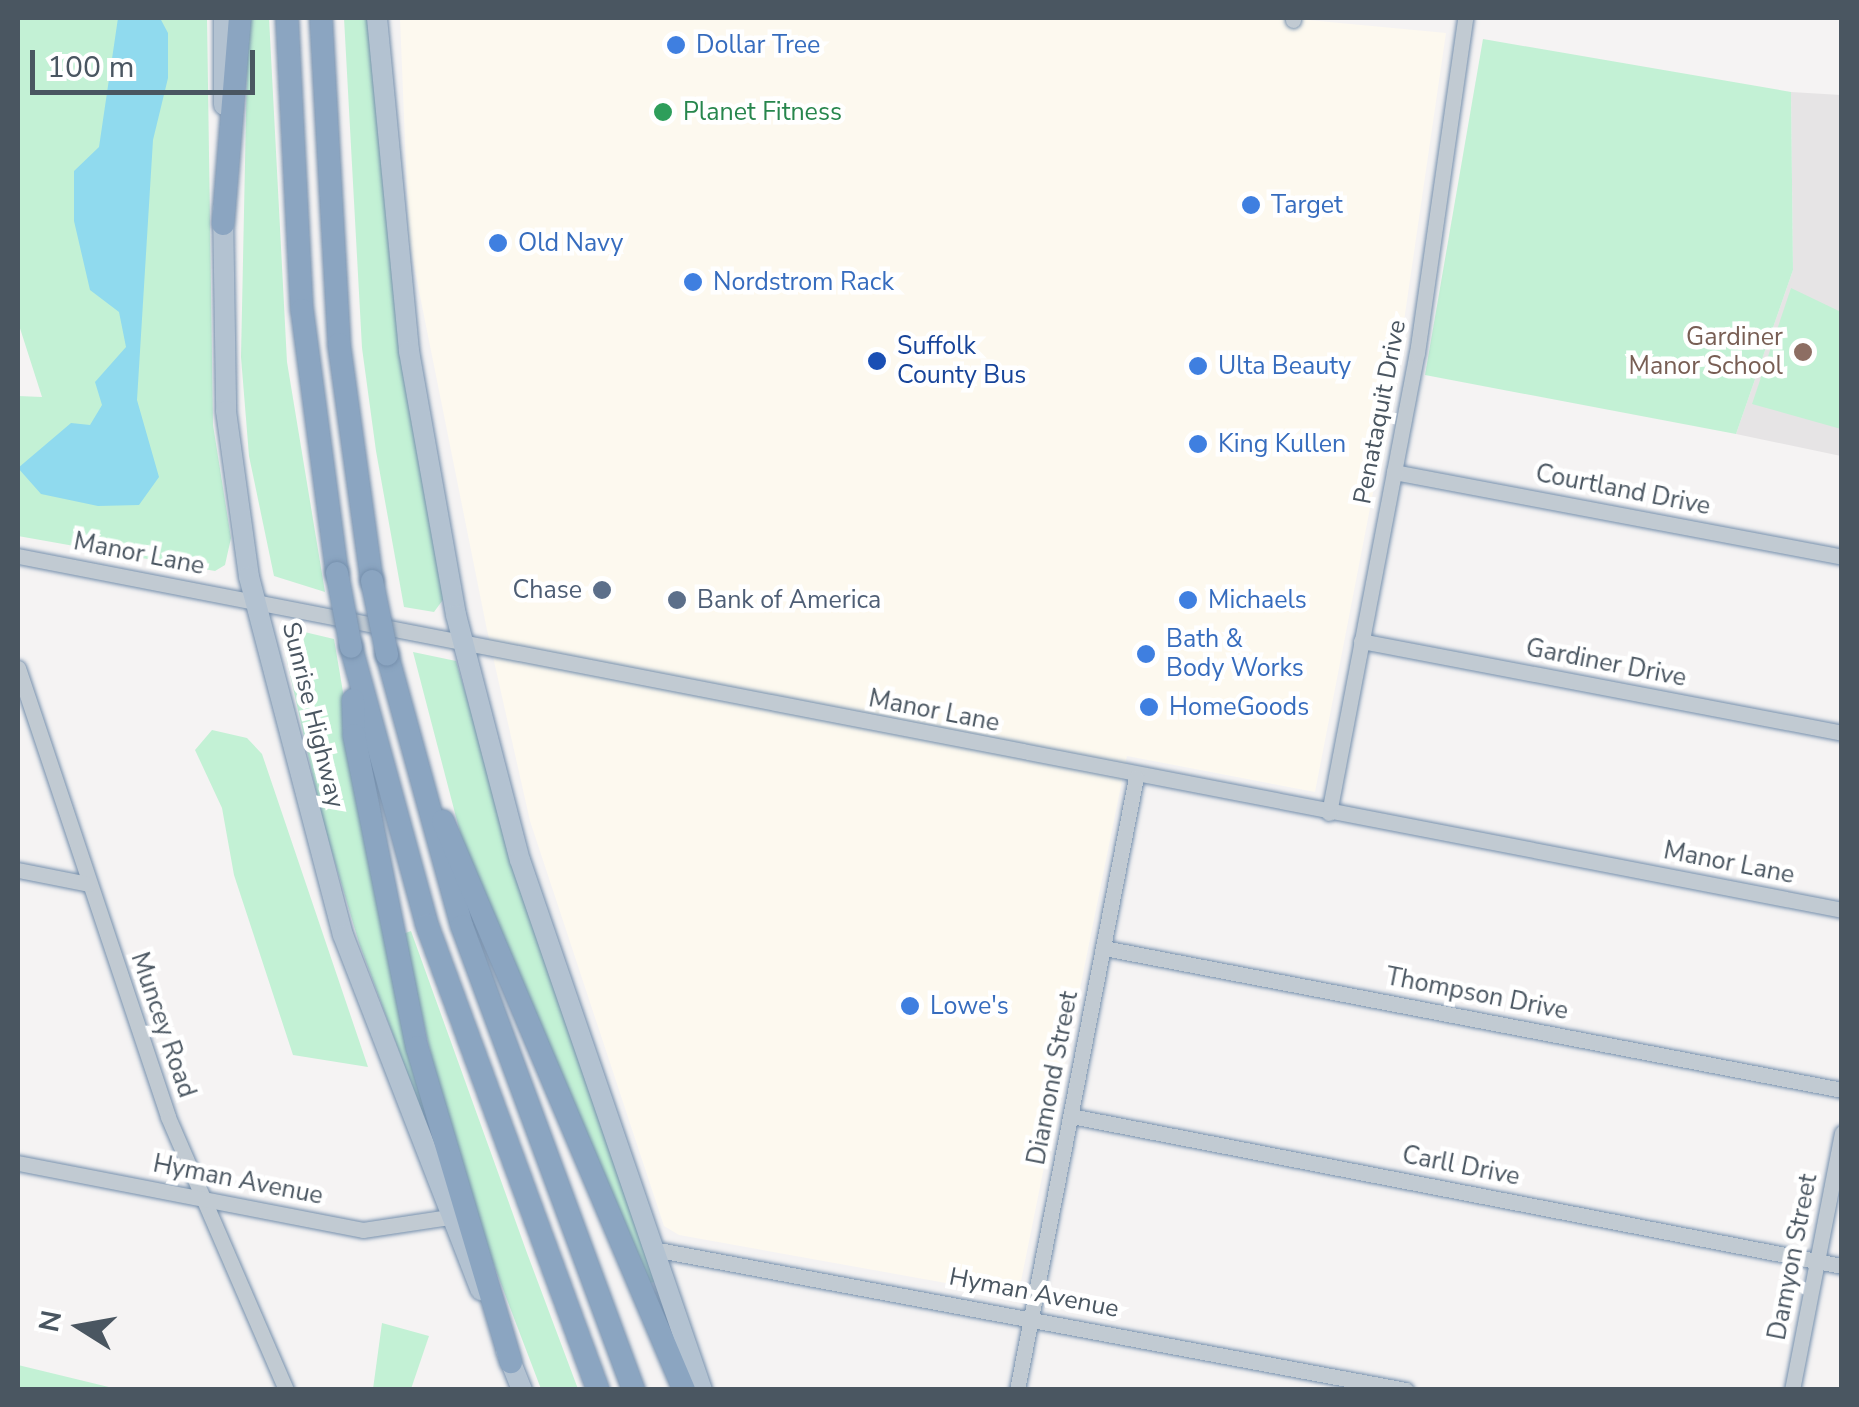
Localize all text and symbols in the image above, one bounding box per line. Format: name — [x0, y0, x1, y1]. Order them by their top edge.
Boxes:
scale bar — [35, 30, 260, 92]
place label: Dollar Tree — [696, 30, 820, 60]
marker: Dollar Tree — [665, 34, 687, 56]
text: 100 m — [47, 47, 134, 88]
place label: Planet Fitness — [683, 97, 842, 127]
marker: Planet Fitness — [652, 101, 674, 123]
place label: Target — [1271, 190, 1343, 220]
marker: Target — [1240, 194, 1262, 216]
place label: Old Navy — [518, 228, 623, 258]
marker: Old Navy — [487, 232, 509, 254]
place label: Nordstrom Rack — [713, 267, 894, 297]
marker: Nordstrom Rack — [682, 271, 704, 293]
street label: Penataquit Drive — [1347, 317, 1413, 507]
place label: Gardiner Manor School — [1629, 323, 1783, 382]
place label: Suffolk County Bus — [897, 332, 1026, 391]
marker: Gardiner Manor School — [1792, 341, 1814, 363]
marker: Suffolk County Bus — [866, 350, 888, 372]
place label: Ulta Beauty — [1218, 351, 1351, 381]
marker: Ulta Beauty — [1187, 355, 1209, 377]
place label: King Kullen — [1218, 429, 1346, 459]
marker: King Kullen — [1187, 433, 1209, 455]
street label: Courtland Drive — [1533, 458, 1713, 522]
street label: Manor Lane — [71, 527, 207, 581]
place label: Chase — [512, 575, 582, 605]
marker: Chase — [591, 579, 613, 601]
place label: Bank of America — [697, 585, 881, 615]
place label: Michaels — [1208, 585, 1307, 615]
marker: Bank of America — [666, 589, 688, 611]
marker: Michaels — [1177, 589, 1199, 611]
street label: Sunrise Highway — [275, 619, 351, 811]
place label: Bath & Body Works — [1166, 625, 1304, 684]
street label: Gardiner Drive — [1523, 633, 1689, 693]
marker: Bath & Body Works — [1135, 643, 1157, 665]
street label: Manor Lane — [866, 684, 1002, 738]
place label: HomeGoods — [1169, 692, 1309, 722]
marker: HomeGoods — [1138, 696, 1160, 718]
street label: Manor Lane — [1661, 836, 1797, 890]
street label: Muncey Road — [124, 948, 202, 1102]
street label: Thompson Drive — [1383, 962, 1571, 1026]
street label: Diamond Street — [1021, 989, 1085, 1167]
place label: Lowe's — [930, 991, 1009, 1021]
marker: Lowe's — [899, 995, 921, 1017]
street label: Carll Drive — [1400, 1140, 1522, 1192]
street label: Hyman Avenue — [151, 1149, 325, 1211]
street label: Damyon Street — [1762, 1171, 1824, 1343]
street label: Hyman Avenue — [947, 1262, 1121, 1324]
north arrow — [30, 1277, 130, 1377]
text: N — [30, 1307, 71, 1335]

